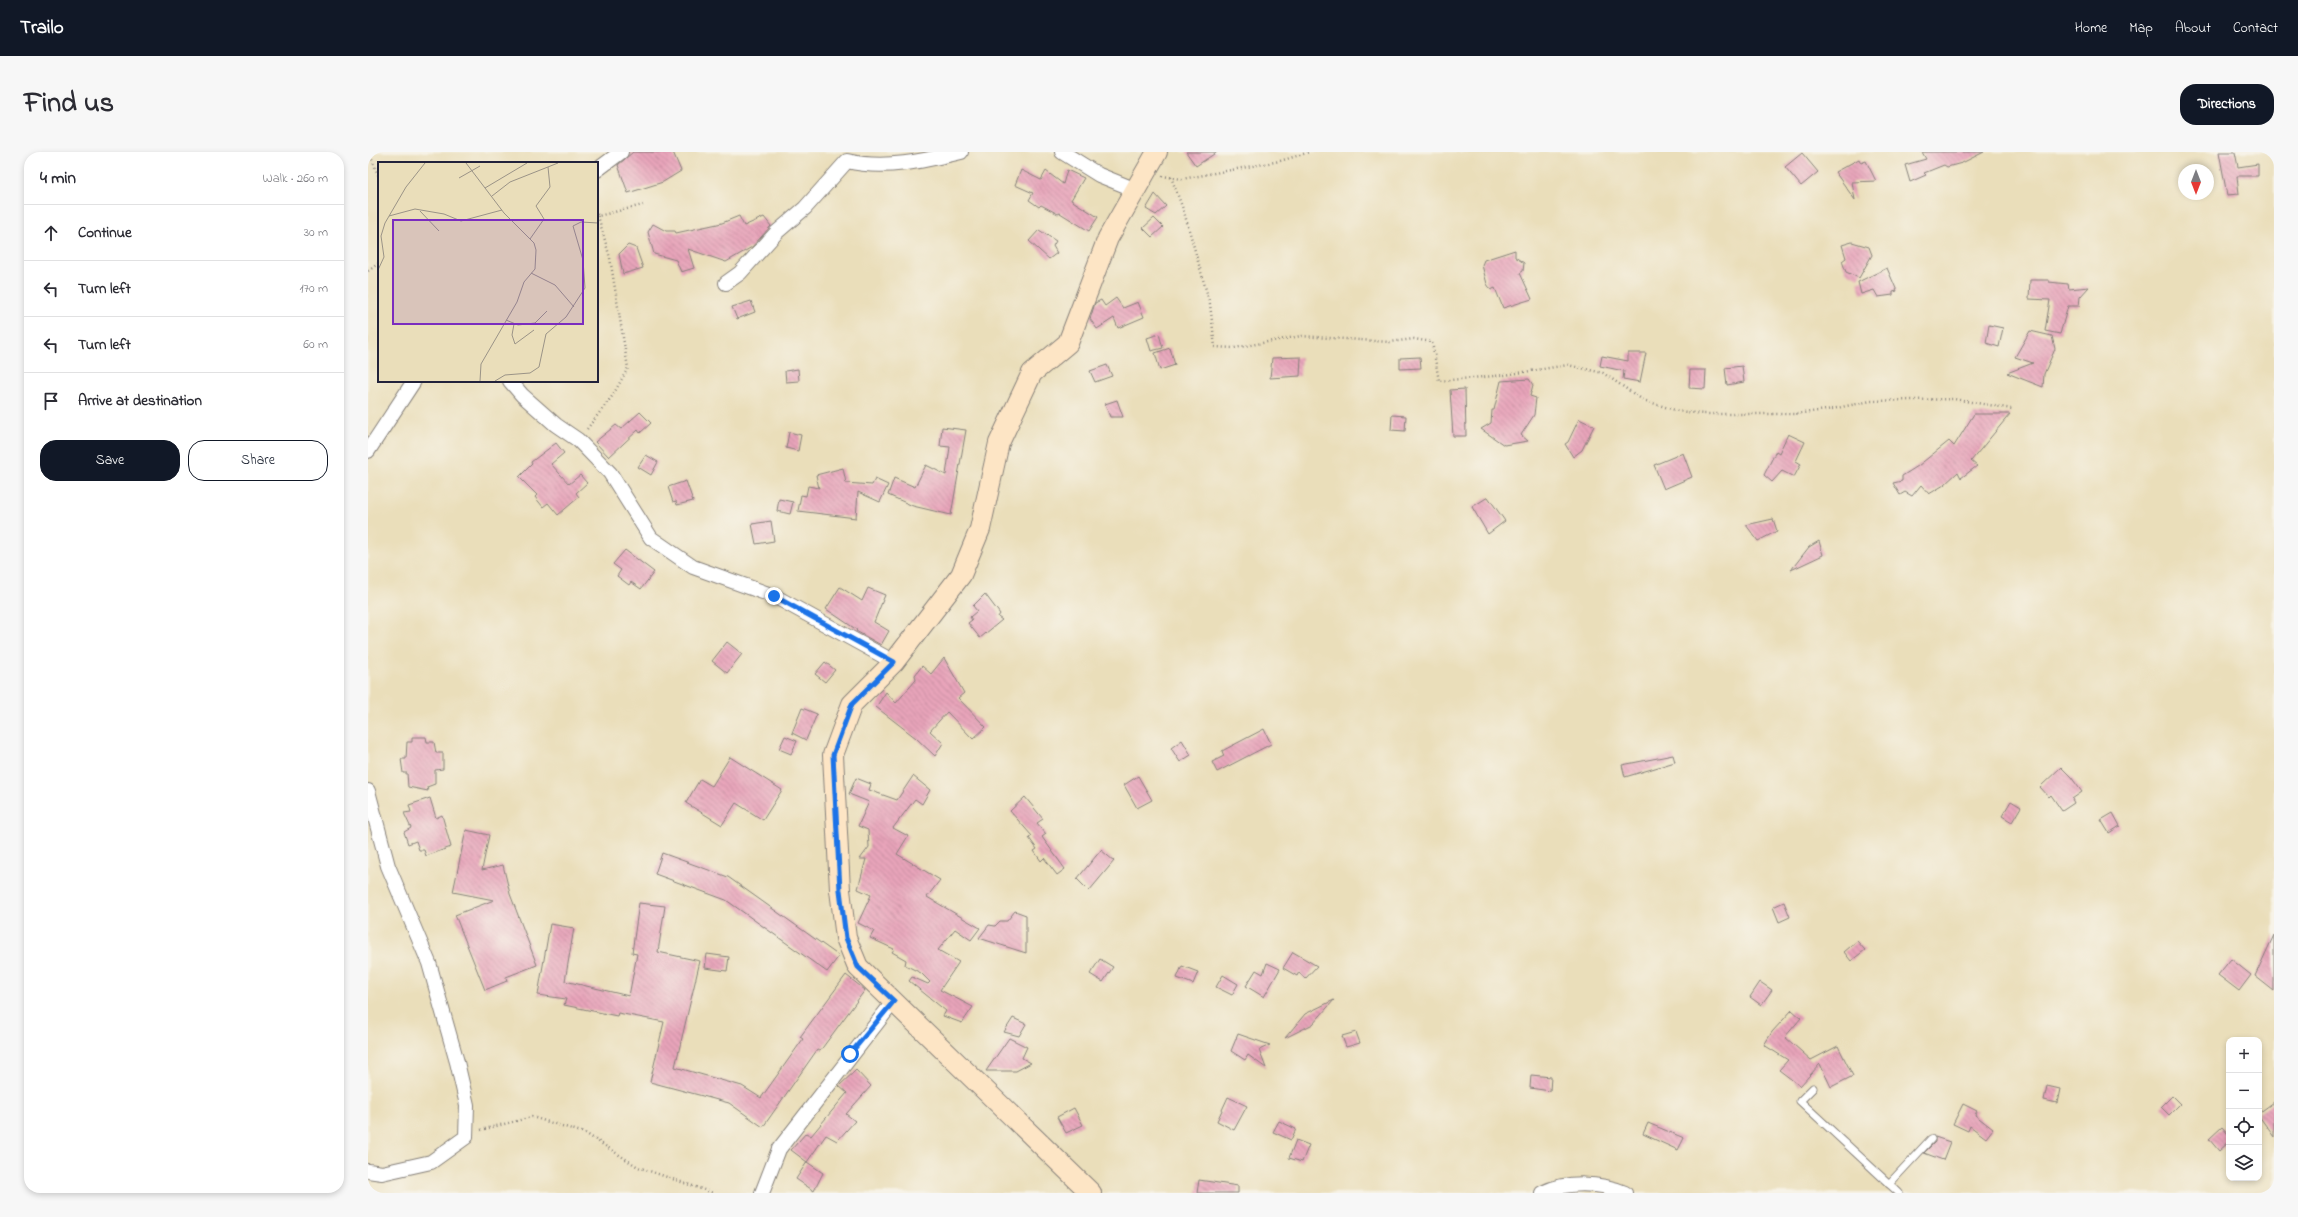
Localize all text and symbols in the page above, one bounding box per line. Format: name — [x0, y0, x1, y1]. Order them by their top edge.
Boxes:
text: Trailo — [20, 15, 64, 42]
text: Home — [2075, 18, 2107, 39]
text: Map — [2129, 18, 2153, 39]
text: About — [2175, 18, 2211, 39]
text: Contact — [2233, 18, 2278, 39]
text: Find us — [24, 84, 114, 125]
button: Directions — [2180, 84, 2274, 125]
inset map — [378, 162, 598, 382]
north arrow — [2178, 164, 2214, 200]
text: 4 min — [40, 166, 76, 191]
text: Walk · 260 m — [263, 169, 328, 188]
icon: ahead — [40, 222, 62, 244]
text: Continue — [78, 222, 132, 244]
text: 30 m — [304, 223, 328, 242]
icon: left — [40, 278, 62, 300]
text: Turn left — [78, 278, 131, 300]
text: 170 m — [300, 279, 328, 298]
icon: left — [40, 334, 62, 356]
text: Turn left — [78, 334, 131, 356]
text: 60 m — [303, 335, 328, 354]
icon: arrive — [40, 390, 62, 412]
text: Arrive at destination — [78, 390, 202, 412]
button: Save — [40, 440, 180, 481]
button: Share — [188, 440, 328, 481]
route end — [765, 587, 783, 605]
map controls — [2226, 1037, 2262, 1181]
button: + — [2226, 1037, 2262, 1073]
route start — [841, 1045, 859, 1063]
button: − — [2226, 1073, 2262, 1109]
button: locate — [2226, 1109, 2262, 1145]
button: layers — [2226, 1145, 2262, 1181]

